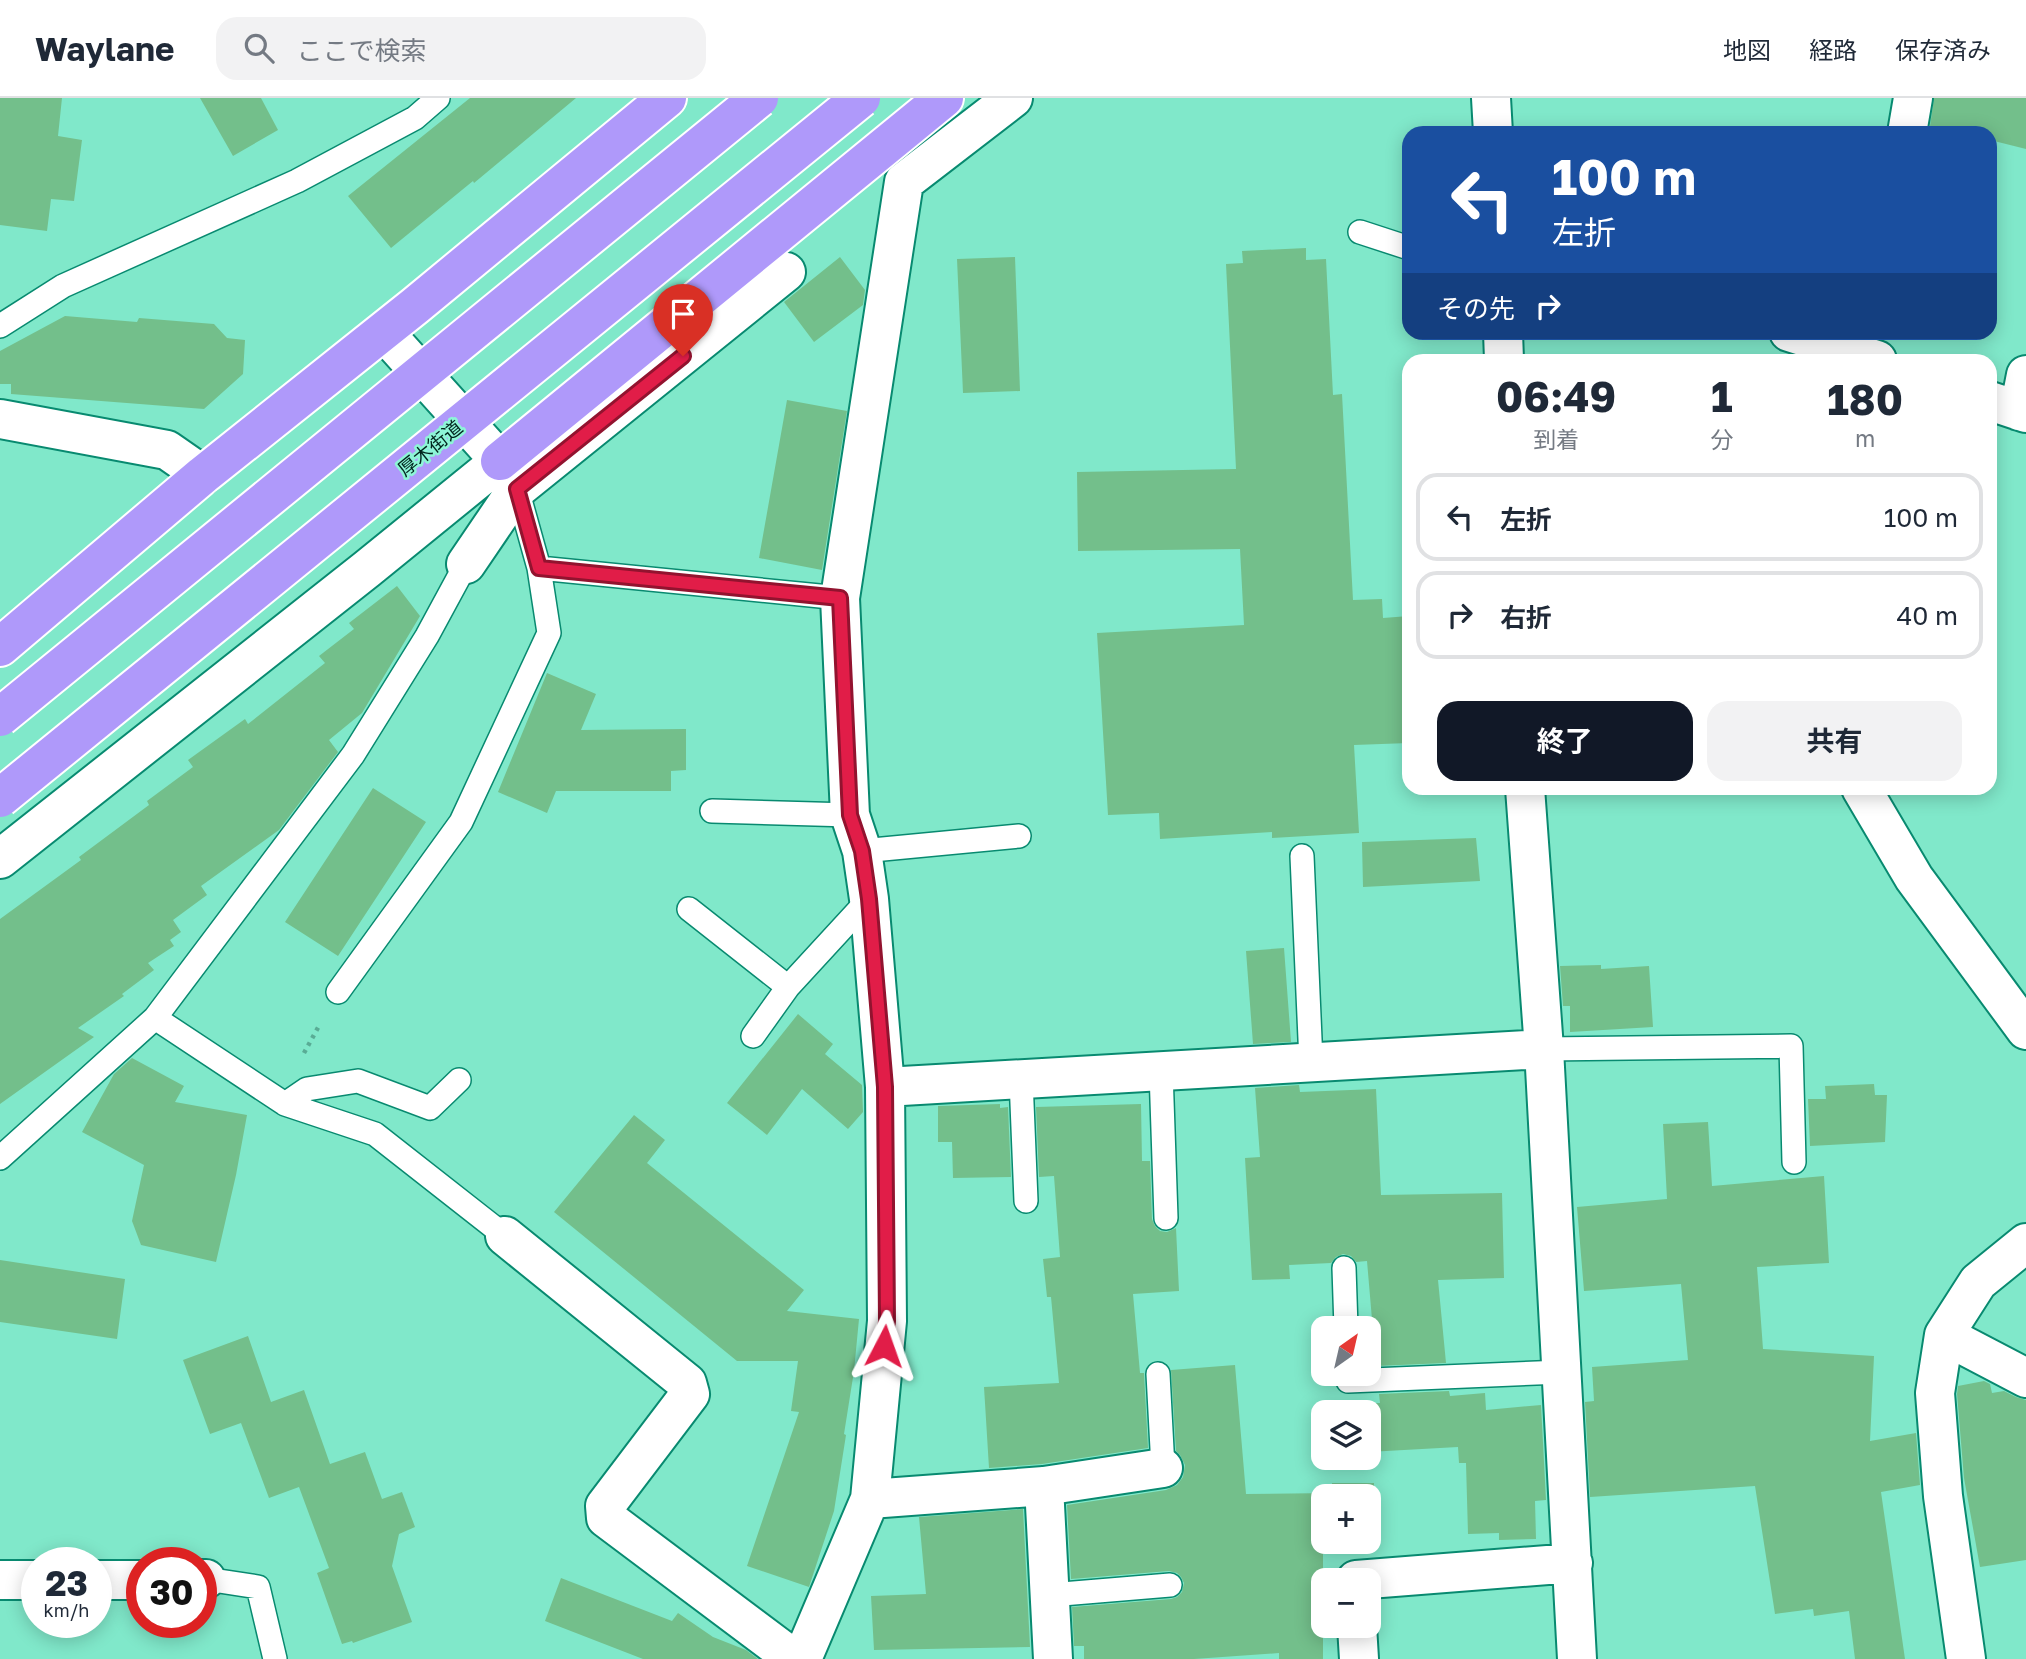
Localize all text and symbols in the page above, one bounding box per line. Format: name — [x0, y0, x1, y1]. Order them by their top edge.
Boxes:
search box — [216, 17, 706, 80]
text: Waylane — [35, 29, 174, 68]
icon: search — [240, 29, 278, 67]
text: ここで検索 — [296, 35, 426, 66]
text: 地図 — [1723, 35, 1771, 64]
text: 経路 — [1809, 35, 1857, 64]
text: 保存済み — [1895, 35, 1991, 64]
text: 100 m — [1552, 147, 1696, 206]
icon: left — [1437, 154, 1528, 245]
text: 左折 — [1552, 213, 1616, 251]
pin — [653, 284, 713, 356]
icon: right — [1529, 287, 1567, 325]
text: その先 — [1437, 293, 1515, 324]
icon: arrive — [664, 295, 702, 333]
text: 06:49 — [1496, 371, 1616, 421]
text: 1 — [1711, 371, 1733, 421]
text: 180 — [1827, 374, 1903, 424]
street label: 厚木街道 — [393, 415, 466, 480]
text: m — [1855, 424, 1875, 452]
text: 到着 — [1533, 425, 1579, 453]
text: 分 — [1710, 425, 1733, 453]
icon: left — [1441, 498, 1479, 536]
text: 100 m — [1884, 502, 1958, 533]
text: 左折 — [1500, 504, 1552, 535]
icon: right — [1441, 596, 1479, 634]
text: 40 m — [1897, 600, 1958, 631]
text: 右折 — [1500, 602, 1552, 633]
button: 終了 — [1437, 701, 1693, 781]
button: 共有 — [1707, 701, 1962, 781]
position arrow — [847, 1309, 921, 1383]
north arrow — [1311, 1316, 1381, 1386]
map controls — [1311, 1316, 1381, 1638]
button: layers — [1311, 1400, 1381, 1470]
button: + — [1311, 1484, 1381, 1554]
speed limit sign: 30 — [126, 1547, 217, 1638]
text: 23 — [45, 1562, 88, 1604]
button: − — [1311, 1568, 1381, 1638]
text: km/h — [44, 1599, 89, 1621]

